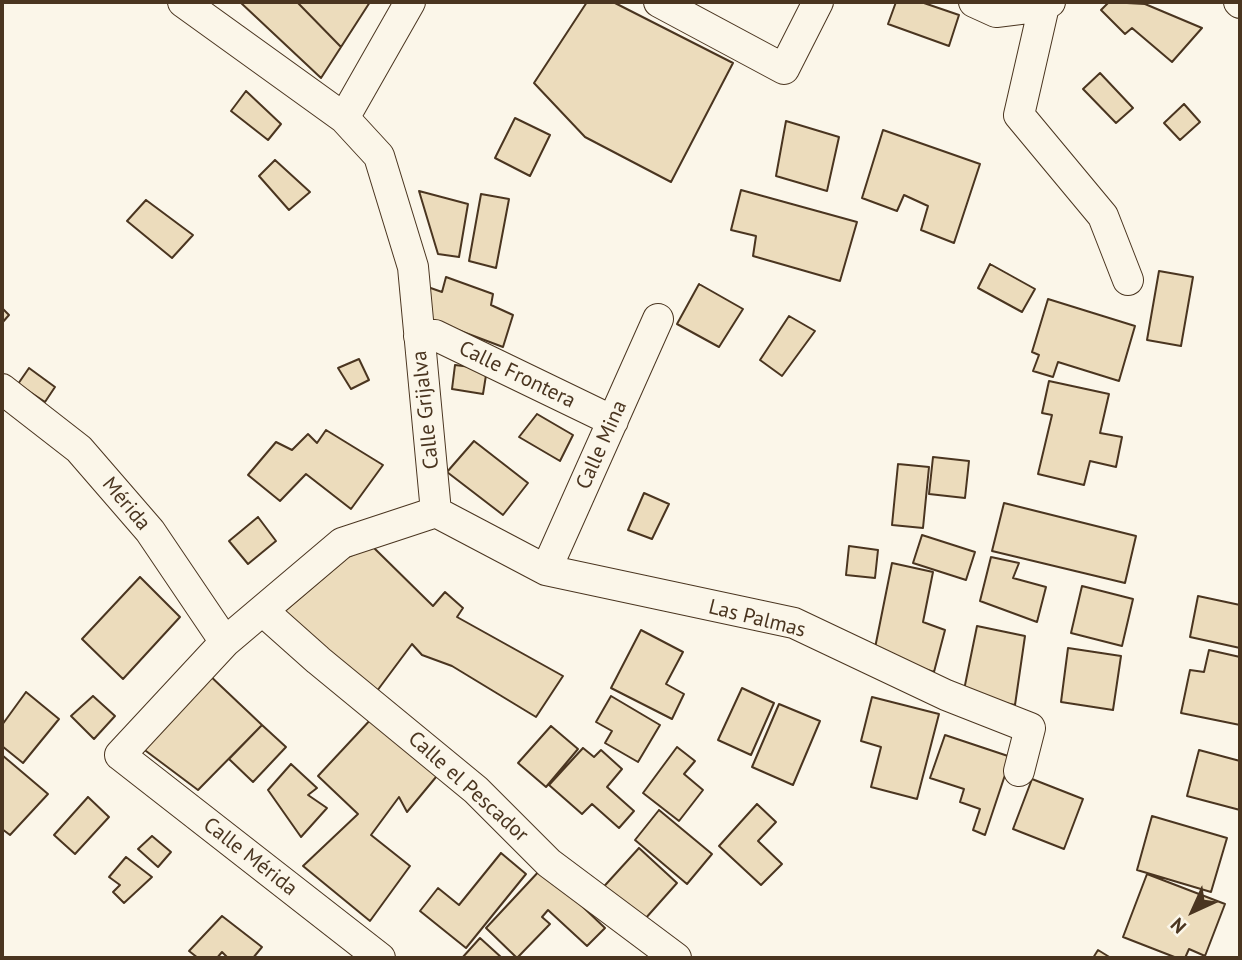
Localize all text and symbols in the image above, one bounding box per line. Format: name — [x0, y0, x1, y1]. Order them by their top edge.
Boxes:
street label: Calle Frontera — [455, 336, 579, 414]
street label: Calle Grijalva — [407, 350, 445, 470]
street label: Calle Mina — [571, 397, 633, 493]
street label: Mérida — [96, 472, 156, 536]
street label: Las Palmas — [706, 595, 808, 643]
street label: Calle el Pescador — [403, 726, 533, 848]
street label: Calle Mérida — [198, 812, 302, 902]
north arrow — [1158, 876, 1228, 946]
text: N — [1165, 913, 1191, 939]

